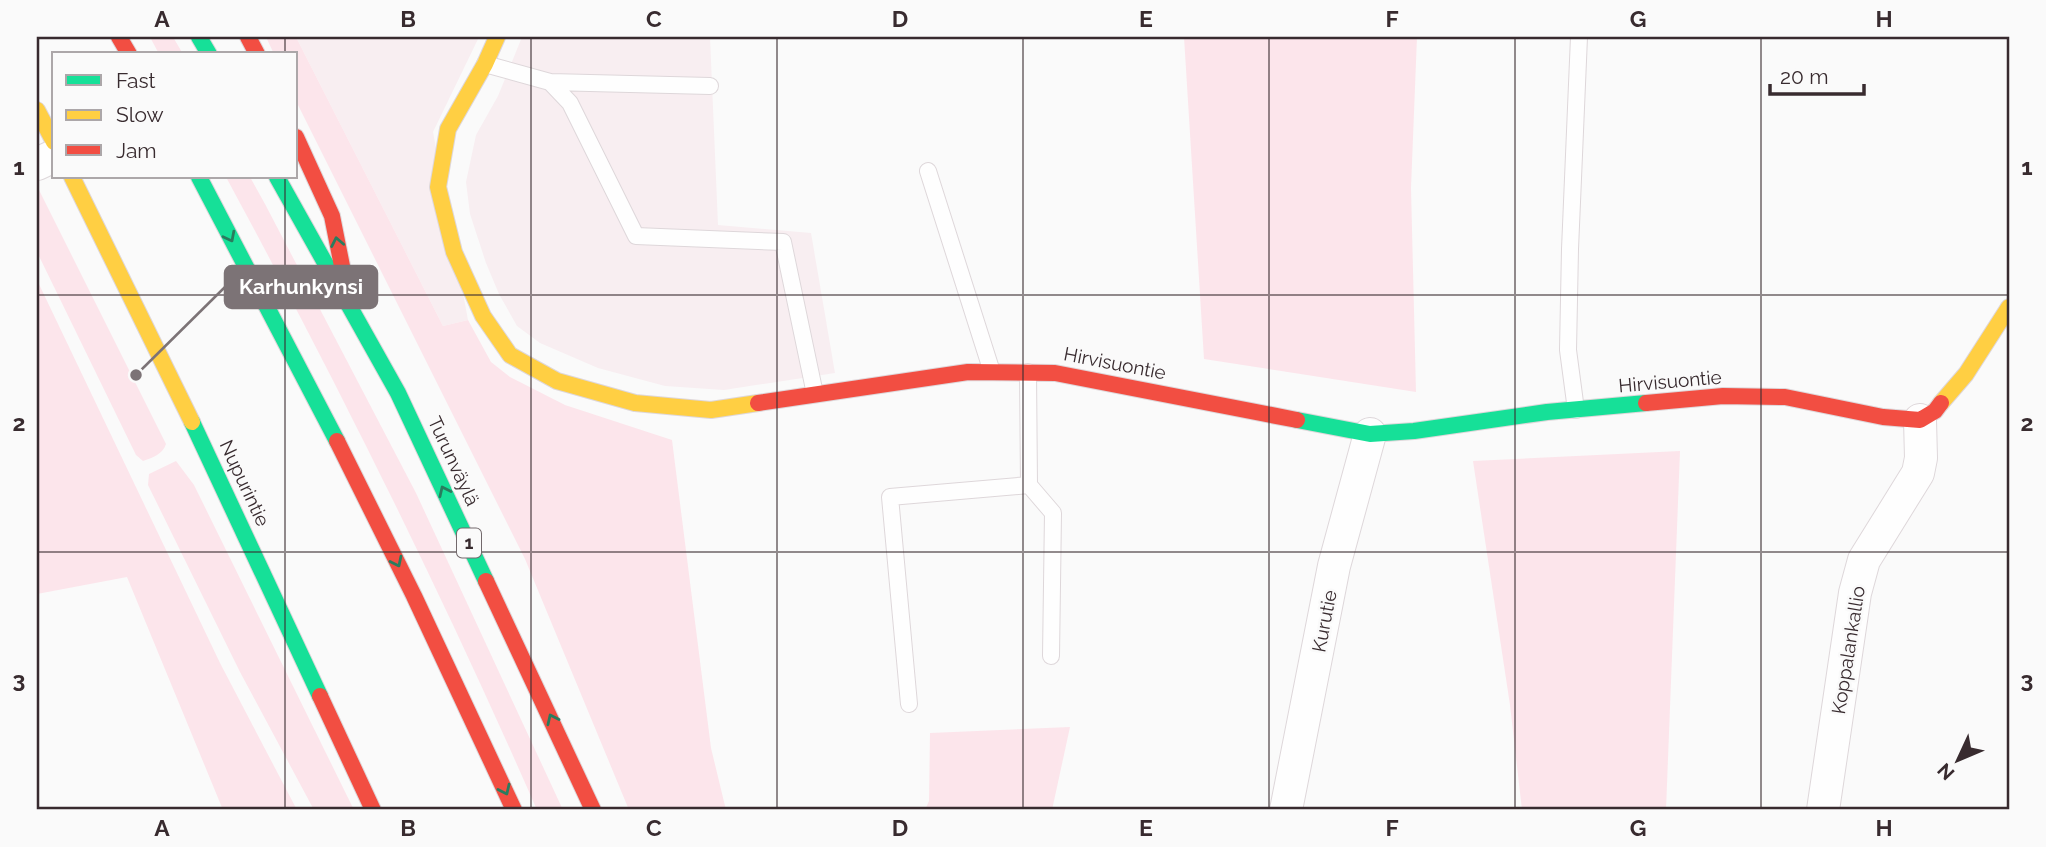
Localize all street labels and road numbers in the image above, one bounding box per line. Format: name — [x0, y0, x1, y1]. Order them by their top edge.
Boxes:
street label: Hirvisuontie — [1062, 342, 1168, 384]
street label: Hirvisuontie — [1617, 366, 1723, 396]
street label: Turunväylä — [424, 413, 484, 509]
street label: Nupurintie — [216, 436, 274, 530]
road number: 1 — [457, 528, 481, 558]
street label: Koppalankallio — [1827, 584, 1869, 716]
street label: Kurutie — [1307, 588, 1341, 654]

